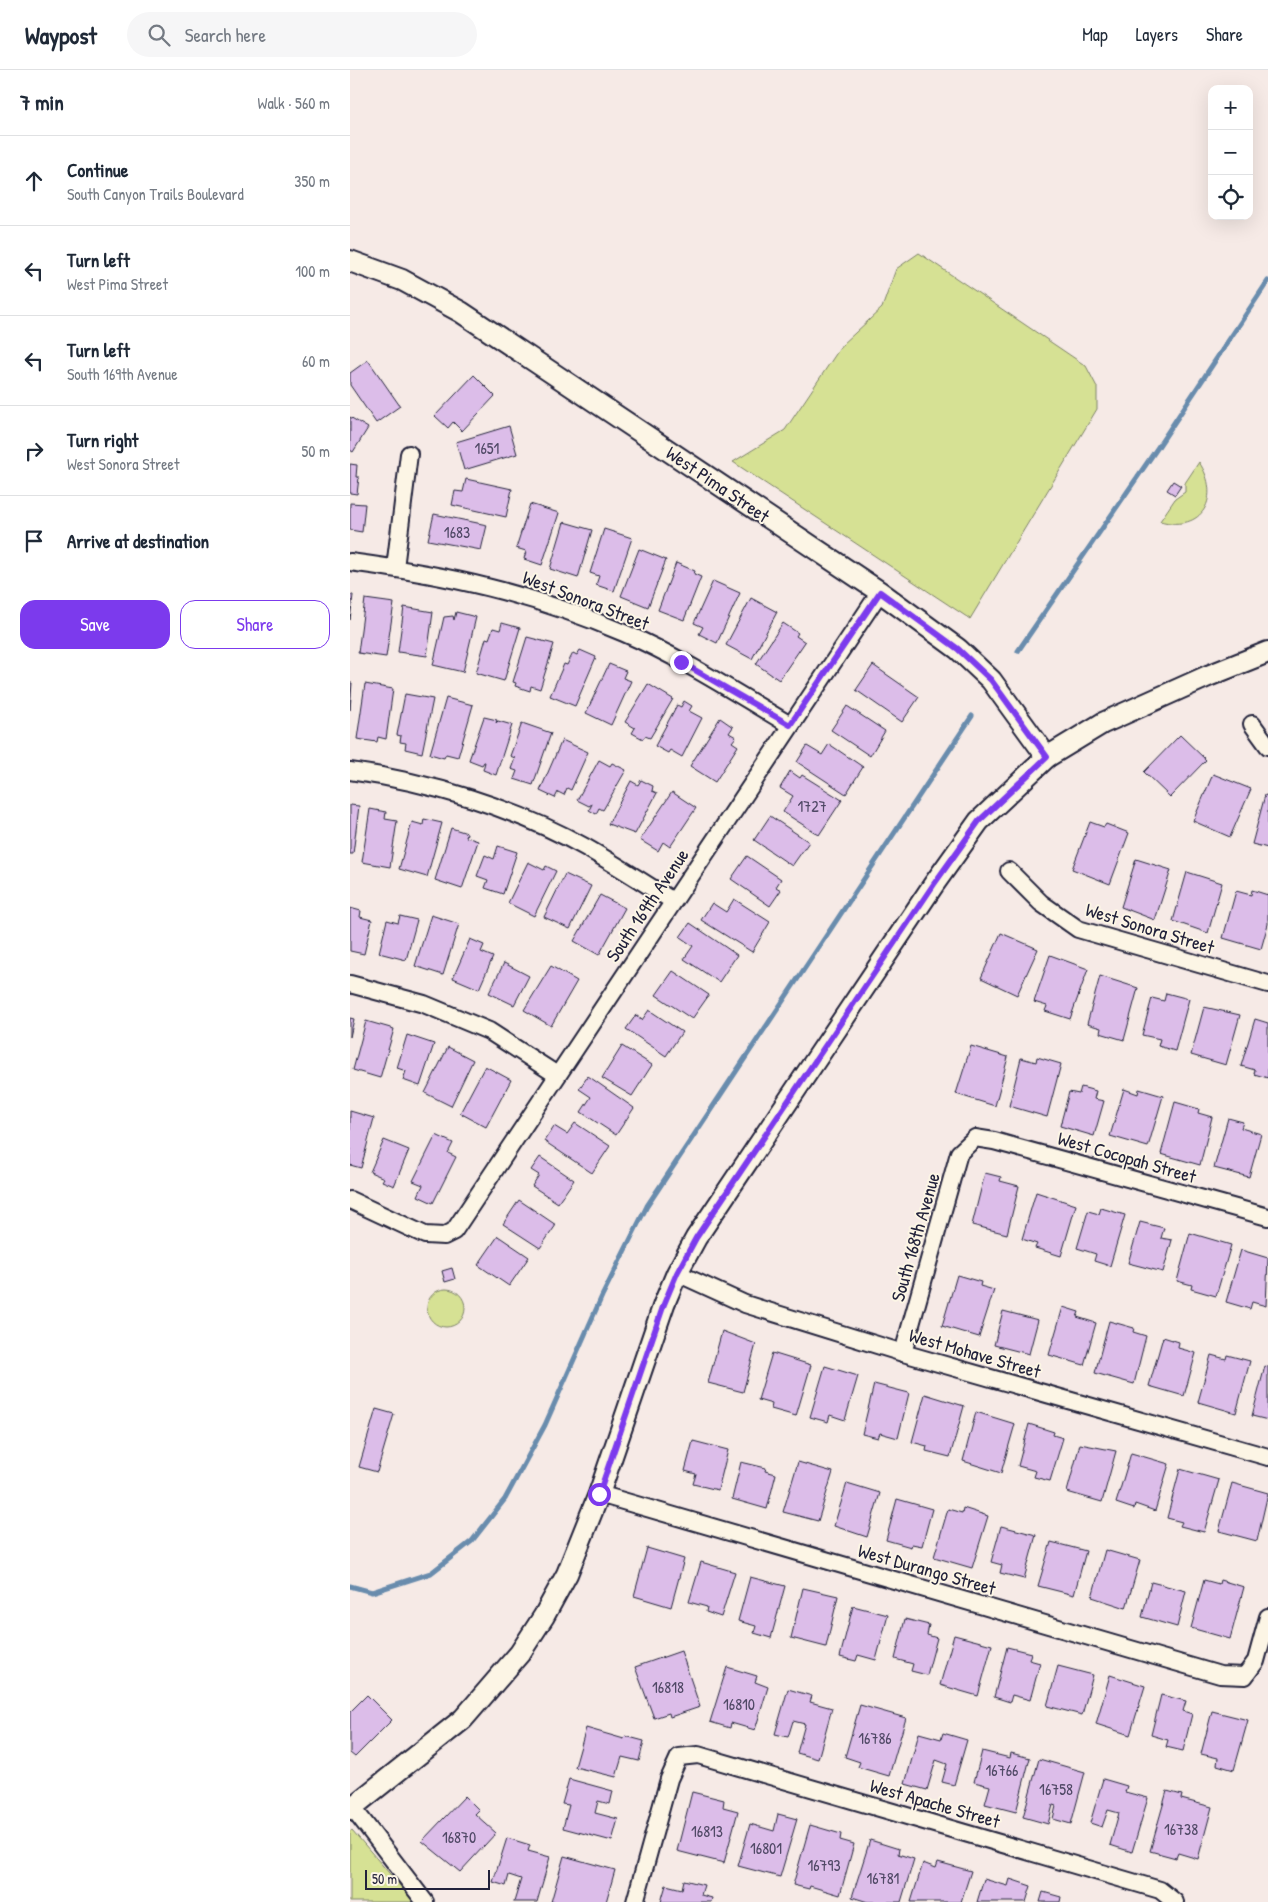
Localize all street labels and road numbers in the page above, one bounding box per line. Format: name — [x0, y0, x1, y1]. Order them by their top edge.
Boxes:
street label: West Pima Street — [661, 440, 775, 529]
street label: West Sonora Street — [519, 564, 653, 636]
street label: South 169th Avenue — [599, 843, 695, 967]
street label: West Sonora Street — [1082, 896, 1218, 960]
street label: West Cocopah Street — [1055, 1125, 1200, 1189]
street label: South 168th Avenue — [884, 1169, 946, 1304]
street label: West Mohave Street — [906, 1322, 1044, 1384]
street label: West Durango Street — [855, 1537, 999, 1601]
street label: West Apache Street — [867, 1772, 1003, 1834]

